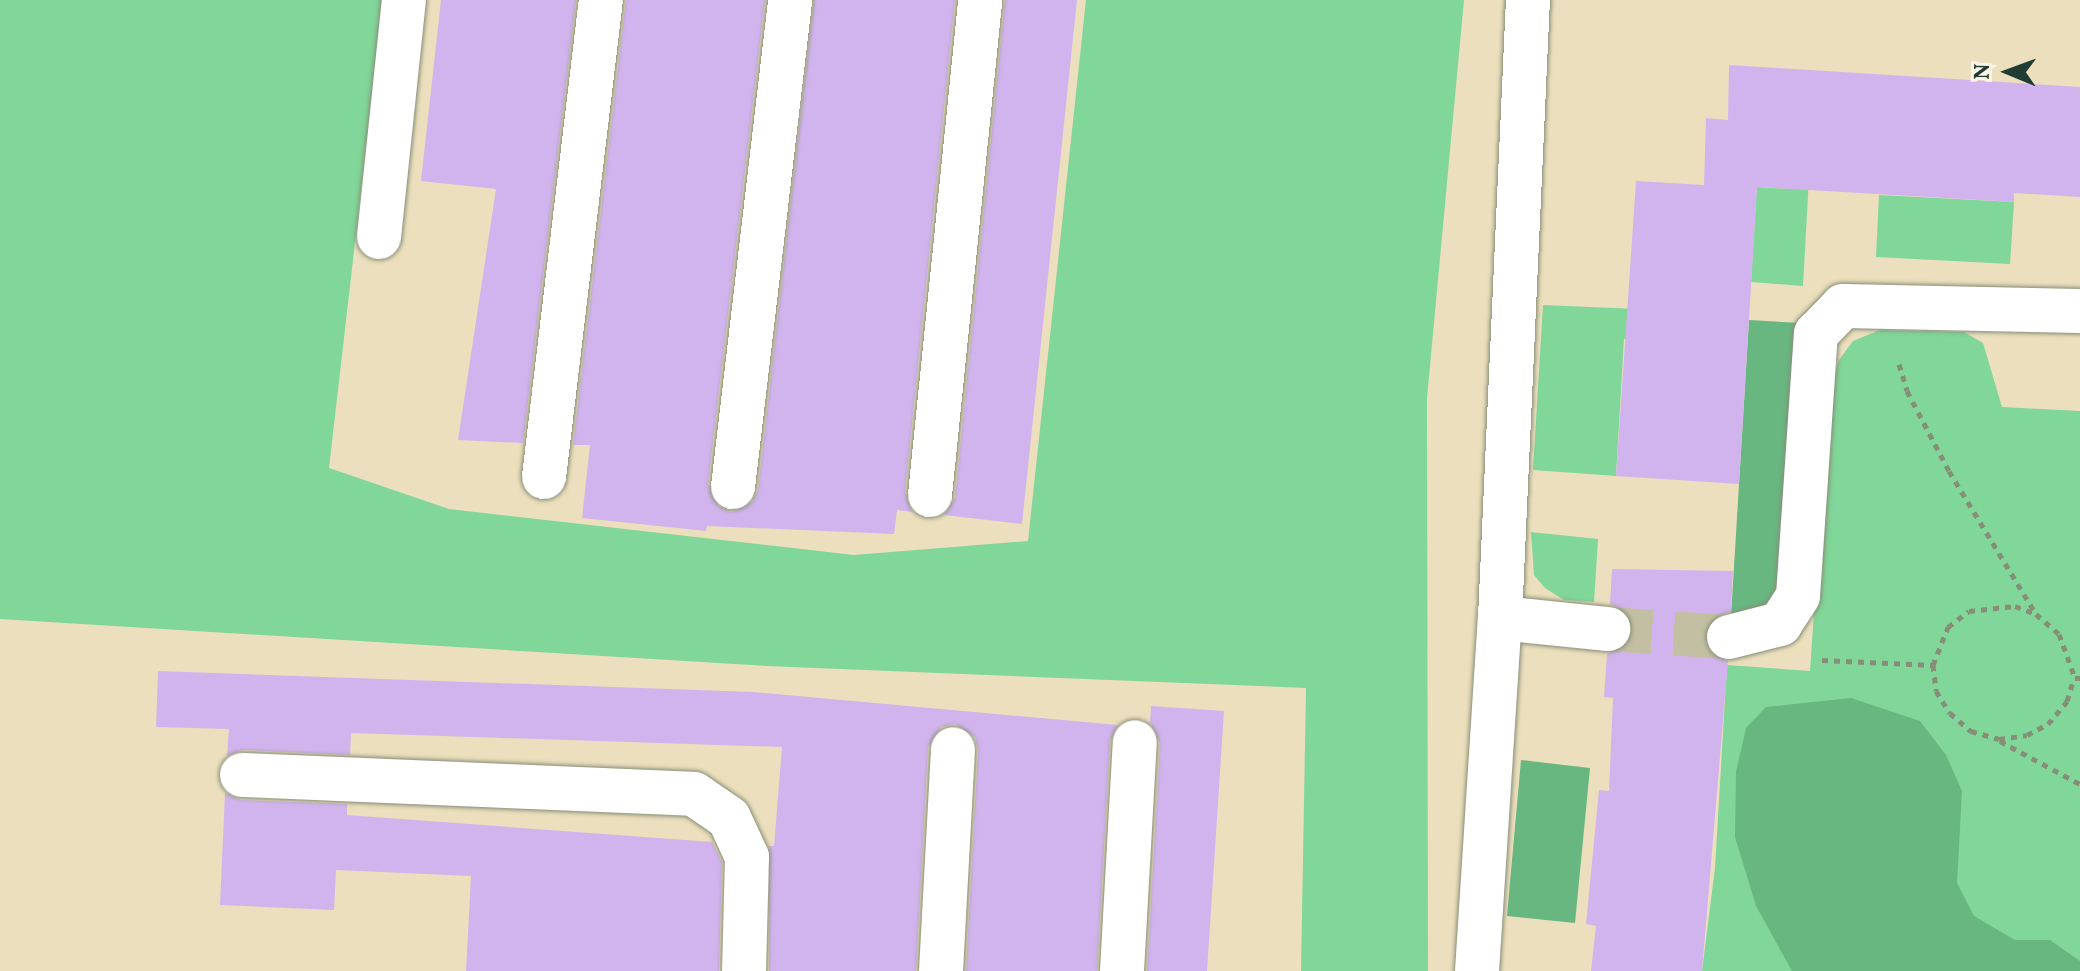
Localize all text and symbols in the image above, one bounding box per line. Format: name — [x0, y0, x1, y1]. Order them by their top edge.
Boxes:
north arrow — [1968, 32, 2048, 112]
text: N — [1968, 63, 1999, 80]

